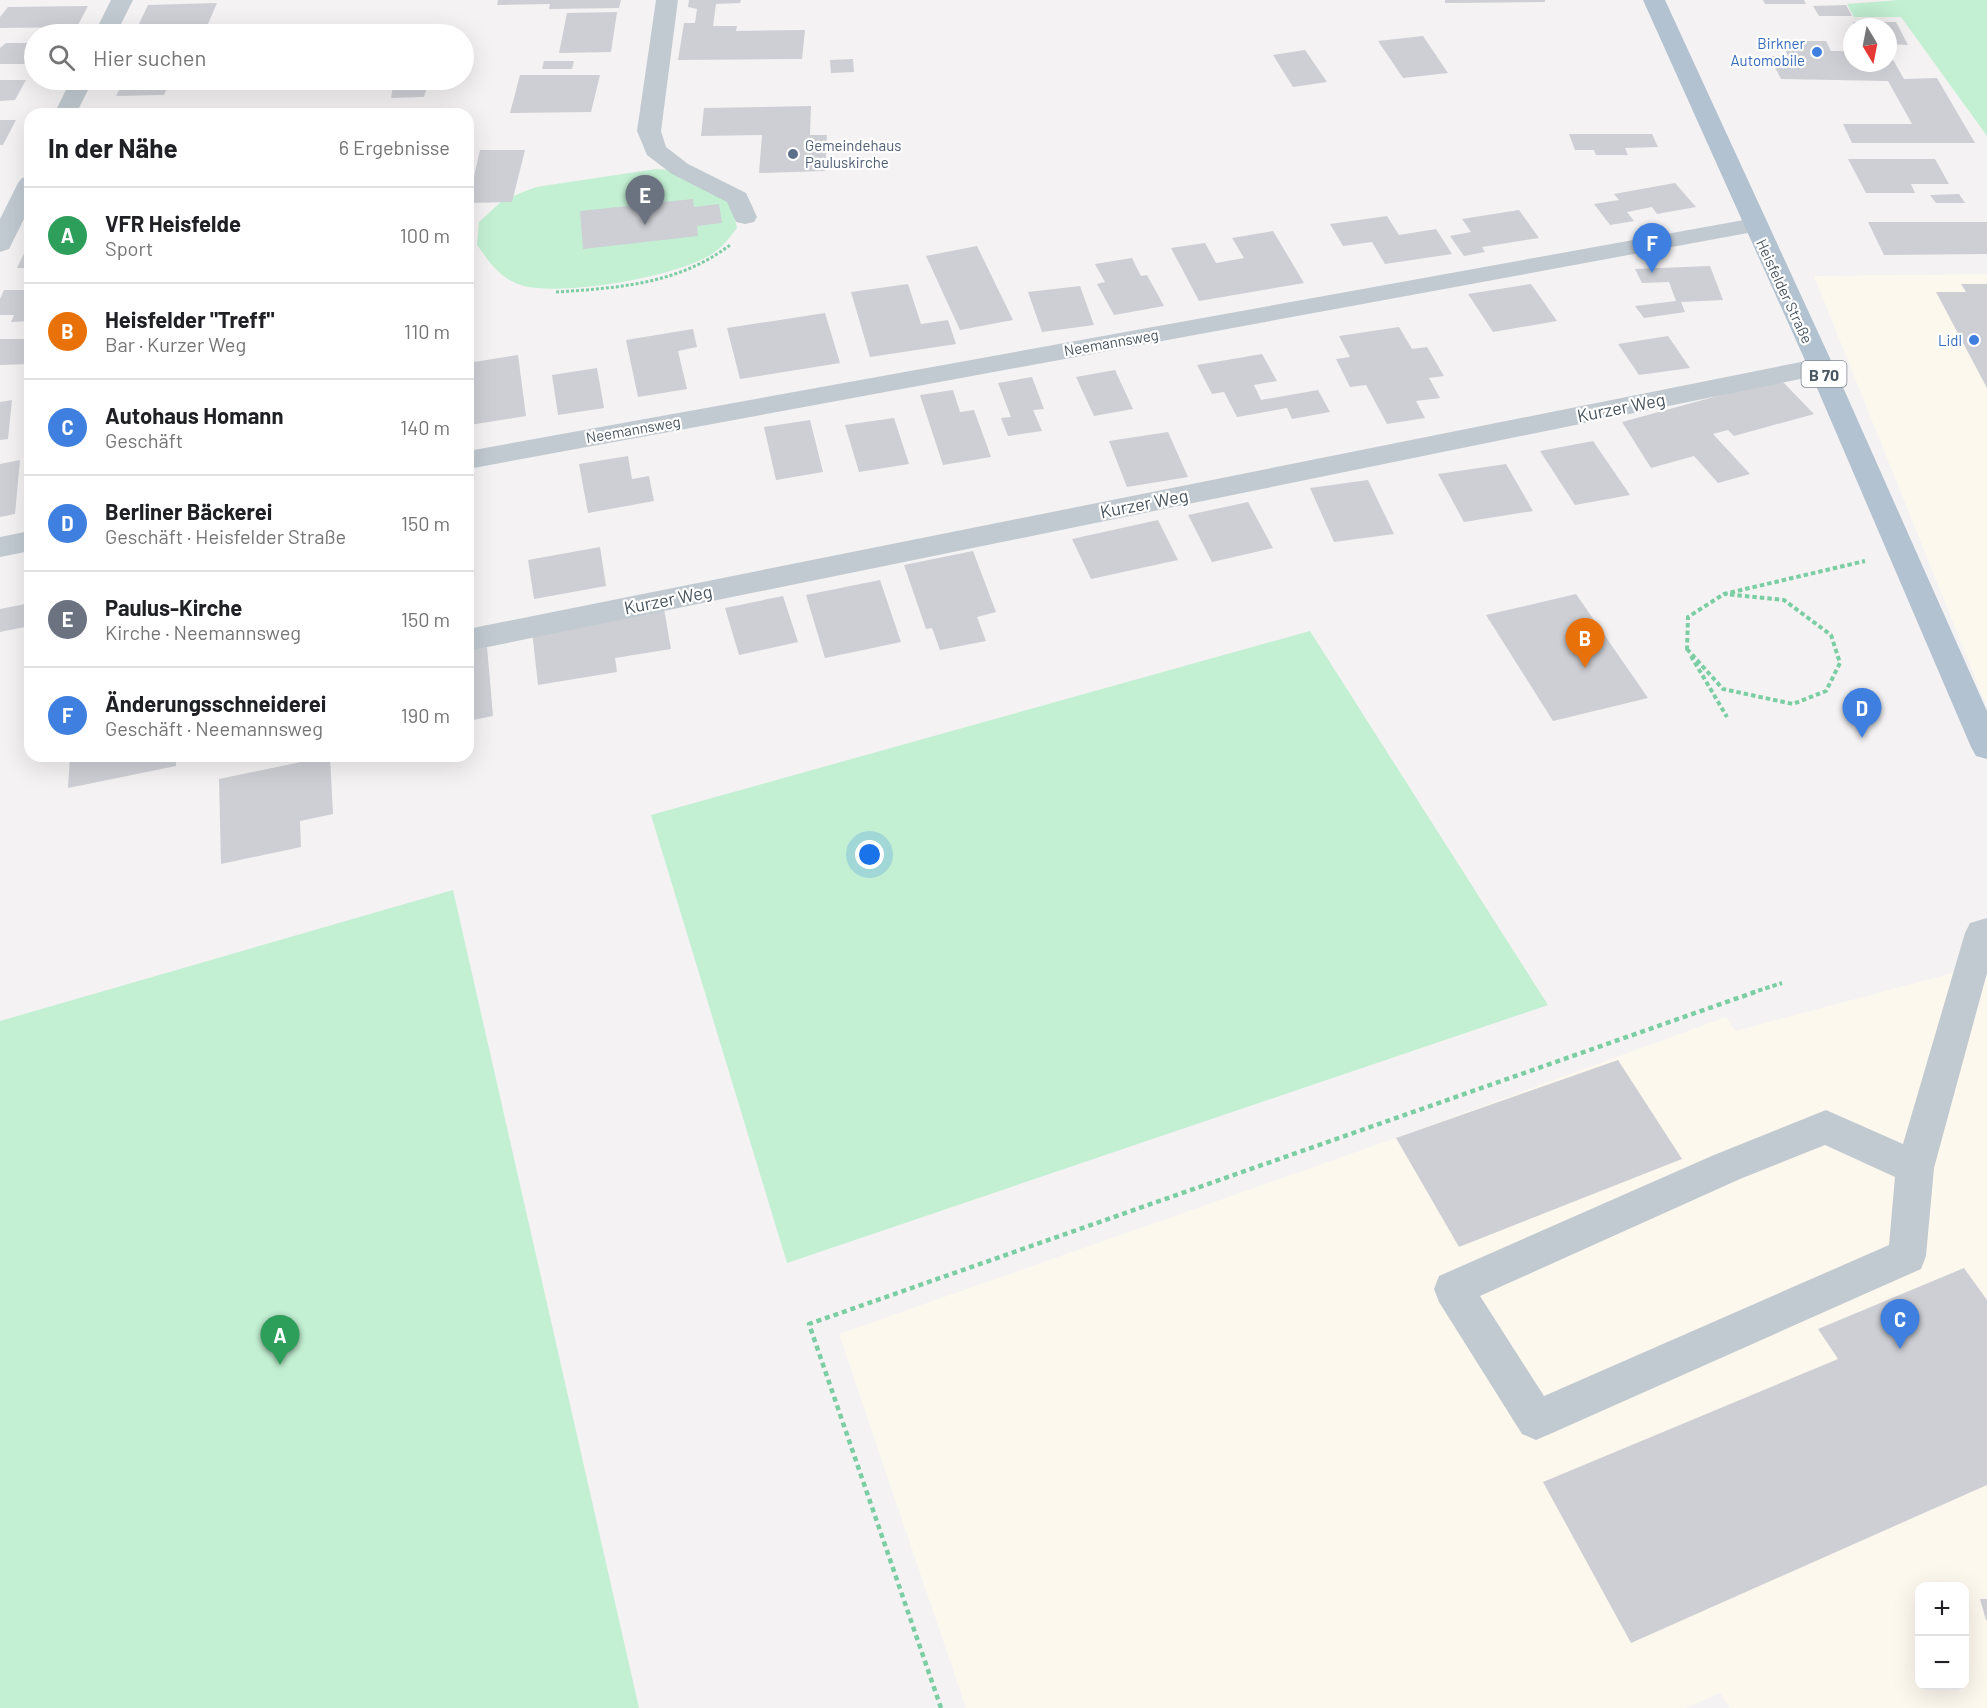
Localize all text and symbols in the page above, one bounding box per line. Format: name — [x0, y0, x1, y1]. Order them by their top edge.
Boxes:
north arrow — [1843, 18, 1897, 72]
search box — [24, 24, 474, 90]
place label: Birkner Automobile — [1731, 34, 1806, 69]
icon: search — [45, 41, 78, 74]
text: Hier suchen — [93, 44, 206, 70]
marker: Birkner Automobile — [1810, 45, 1824, 59]
text: In der Nähe — [48, 132, 178, 163]
text: 6 Ergebnisse — [339, 135, 450, 159]
place label: Gemeindehaus Pauluskirche — [805, 136, 901, 171]
marker: Gemeindehaus Pauluskirche — [786, 147, 800, 161]
pin: E — [626, 176, 664, 225]
text: VFR Heisfelde — [105, 210, 241, 236]
text: A — [61, 223, 74, 247]
text: 100 m — [400, 223, 450, 247]
pin: F — [1632, 224, 1672, 273]
text: Sport — [105, 236, 153, 260]
street label: Heisfelder Straße — [1753, 236, 1817, 346]
text: Heisfelder "Treff" — [105, 306, 274, 332]
text: B — [61, 319, 74, 343]
text: 110 m — [404, 319, 450, 343]
street label: Neemannsweg — [1062, 325, 1160, 359]
place label: Lidl — [1938, 331, 1962, 349]
text: Bar · Kurzer Weg — [105, 332, 246, 356]
marker: Lidl — [1967, 333, 1981, 347]
road number: B 70 — [1802, 361, 1846, 387]
street label: Kurzer Weg — [1575, 388, 1667, 426]
text: Autohaus Homann — [105, 402, 283, 428]
street label: Neemannsweg — [584, 412, 682, 446]
text: C — [61, 415, 74, 439]
text: 140 m — [400, 415, 450, 439]
text: Geschäft — [105, 428, 183, 452]
street label: Kurzer Weg — [1098, 484, 1190, 522]
text: Berliner Bäckerei — [105, 498, 272, 524]
text: D — [61, 511, 74, 535]
text: 150 m — [401, 511, 450, 535]
text: Geschäft · Heisfelder Straße — [105, 524, 346, 548]
street label: Kurzer Weg — [622, 580, 714, 618]
text: Paulus-Kirche — [105, 594, 242, 620]
text: E — [62, 607, 73, 631]
text: 150 m — [401, 607, 450, 631]
pin: B — [1566, 618, 1604, 668]
text: Kirche · Neemannsweg — [105, 620, 301, 644]
pin: D — [1842, 688, 1882, 738]
text: Änderungsschneiderei — [105, 690, 326, 716]
text: F — [62, 703, 73, 727]
text: 190 m — [401, 703, 450, 727]
text: Geschäft · Neemannsweg — [105, 716, 323, 740]
your location — [855, 840, 884, 869]
pin: C — [1880, 1300, 1920, 1349]
pin: A — [260, 1316, 300, 1365]
map controls — [1915, 1582, 1969, 1690]
button: + — [1915, 1582, 1969, 1636]
button: − — [1915, 1636, 1969, 1690]

